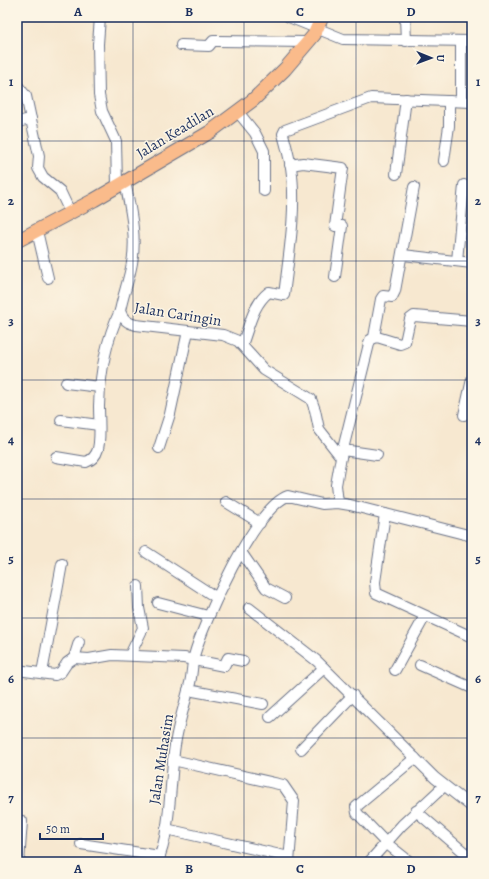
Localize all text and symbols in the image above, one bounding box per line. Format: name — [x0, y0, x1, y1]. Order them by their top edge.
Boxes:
text: A — [73, 3, 83, 20]
text: B — [185, 3, 193, 20]
text: C — [296, 3, 304, 20]
text: D — [406, 3, 416, 20]
north arrow — [411, 38, 451, 78]
text: U — [433, 54, 448, 63]
text: 1 — [9, 73, 14, 90]
text: 1 — [476, 73, 481, 90]
street label: Jalan Keadilan — [133, 101, 217, 163]
text: 2 — [8, 192, 15, 209]
text: 2 — [475, 192, 482, 209]
street label: Jalan Caringin — [133, 297, 223, 331]
text: 3 — [8, 312, 14, 329]
text: 3 — [475, 312, 481, 329]
text: 4 — [8, 431, 14, 448]
text: 4 — [475, 431, 481, 448]
text: 5 — [8, 550, 14, 567]
text: 5 — [475, 550, 481, 567]
text: 6 — [8, 670, 14, 687]
text: 6 — [475, 670, 481, 687]
street label: Jalan Muhasim — [144, 712, 178, 806]
text: 7 — [8, 789, 14, 806]
text: 7 — [475, 789, 481, 806]
scale bar — [40, 815, 103, 841]
text: 50 m — [46, 821, 70, 837]
text: A — [73, 860, 83, 877]
text: B — [185, 860, 193, 877]
text: C — [296, 860, 304, 877]
text: D — [406, 860, 416, 877]

